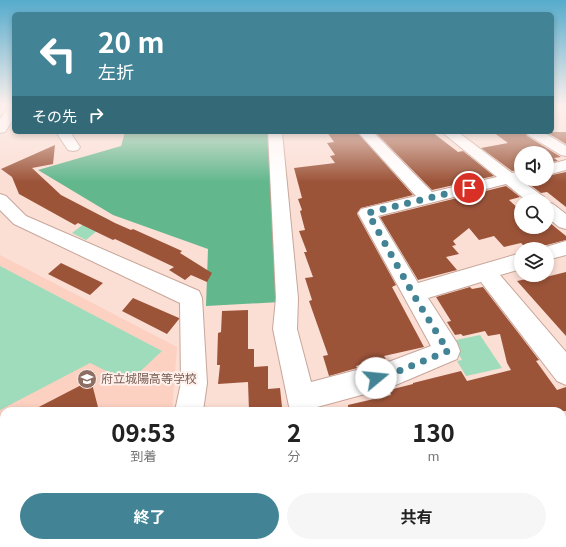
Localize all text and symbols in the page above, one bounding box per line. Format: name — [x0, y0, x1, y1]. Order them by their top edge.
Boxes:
text: 20 m — [98, 21, 164, 61]
icon: left — [32, 28, 84, 80]
text: 左折 — [98, 58, 134, 84]
icon: right — [85, 104, 107, 126]
text: その先 — [32, 105, 77, 126]
map controls — [514, 146, 554, 282]
button: sound — [514, 146, 554, 186]
pin — [452, 171, 486, 205]
icon: arrive — [458, 177, 480, 199]
button: search — [514, 194, 554, 234]
button: layers — [514, 242, 554, 282]
position arrow — [355, 357, 397, 399]
school or university icon: 府立城陽高等学校 — [76, 368, 98, 390]
place label: 府立城陽高等学校 — [101, 369, 197, 386]
text: 09:53 — [111, 414, 176, 449]
text: 2 — [287, 414, 301, 449]
text: 130 — [412, 414, 455, 449]
text: 到着 — [130, 446, 156, 465]
text: 分 — [287, 446, 300, 465]
text: m — [428, 446, 440, 465]
button: 終了 — [20, 493, 279, 539]
button: 共有 — [287, 493, 546, 539]

